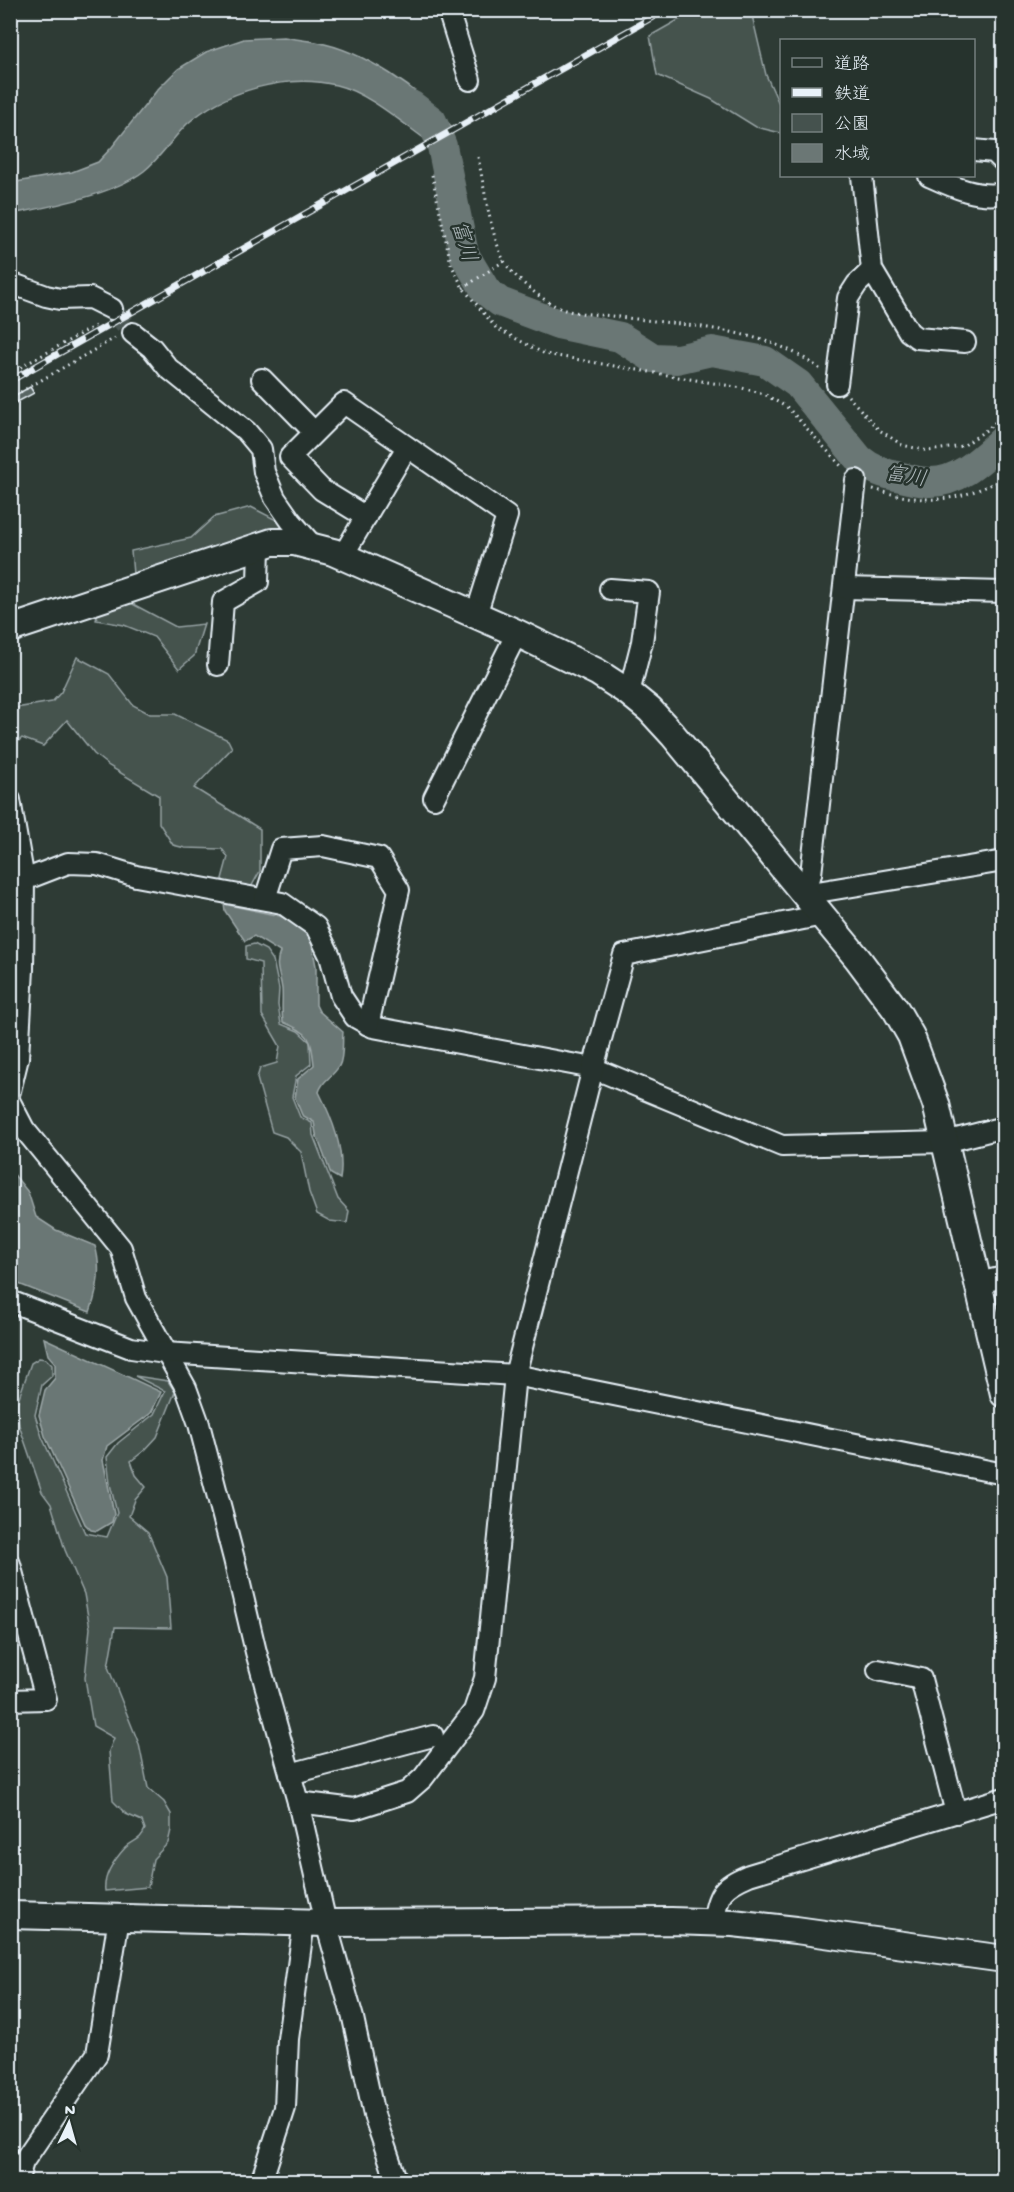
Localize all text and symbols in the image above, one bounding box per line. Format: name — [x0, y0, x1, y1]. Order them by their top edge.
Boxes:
legend — [780, 39, 975, 177]
text: 道路 — [834, 54, 870, 76]
text: 鉄道 — [834, 84, 870, 106]
text: 公園 — [834, 115, 870, 136]
text: 水域 — [834, 144, 870, 166]
water label: 富川 — [444, 218, 481, 266]
water label: 富川 — [883, 462, 928, 494]
north arrow — [39, 2093, 99, 2153]
text: N — [64, 2102, 77, 2122]

